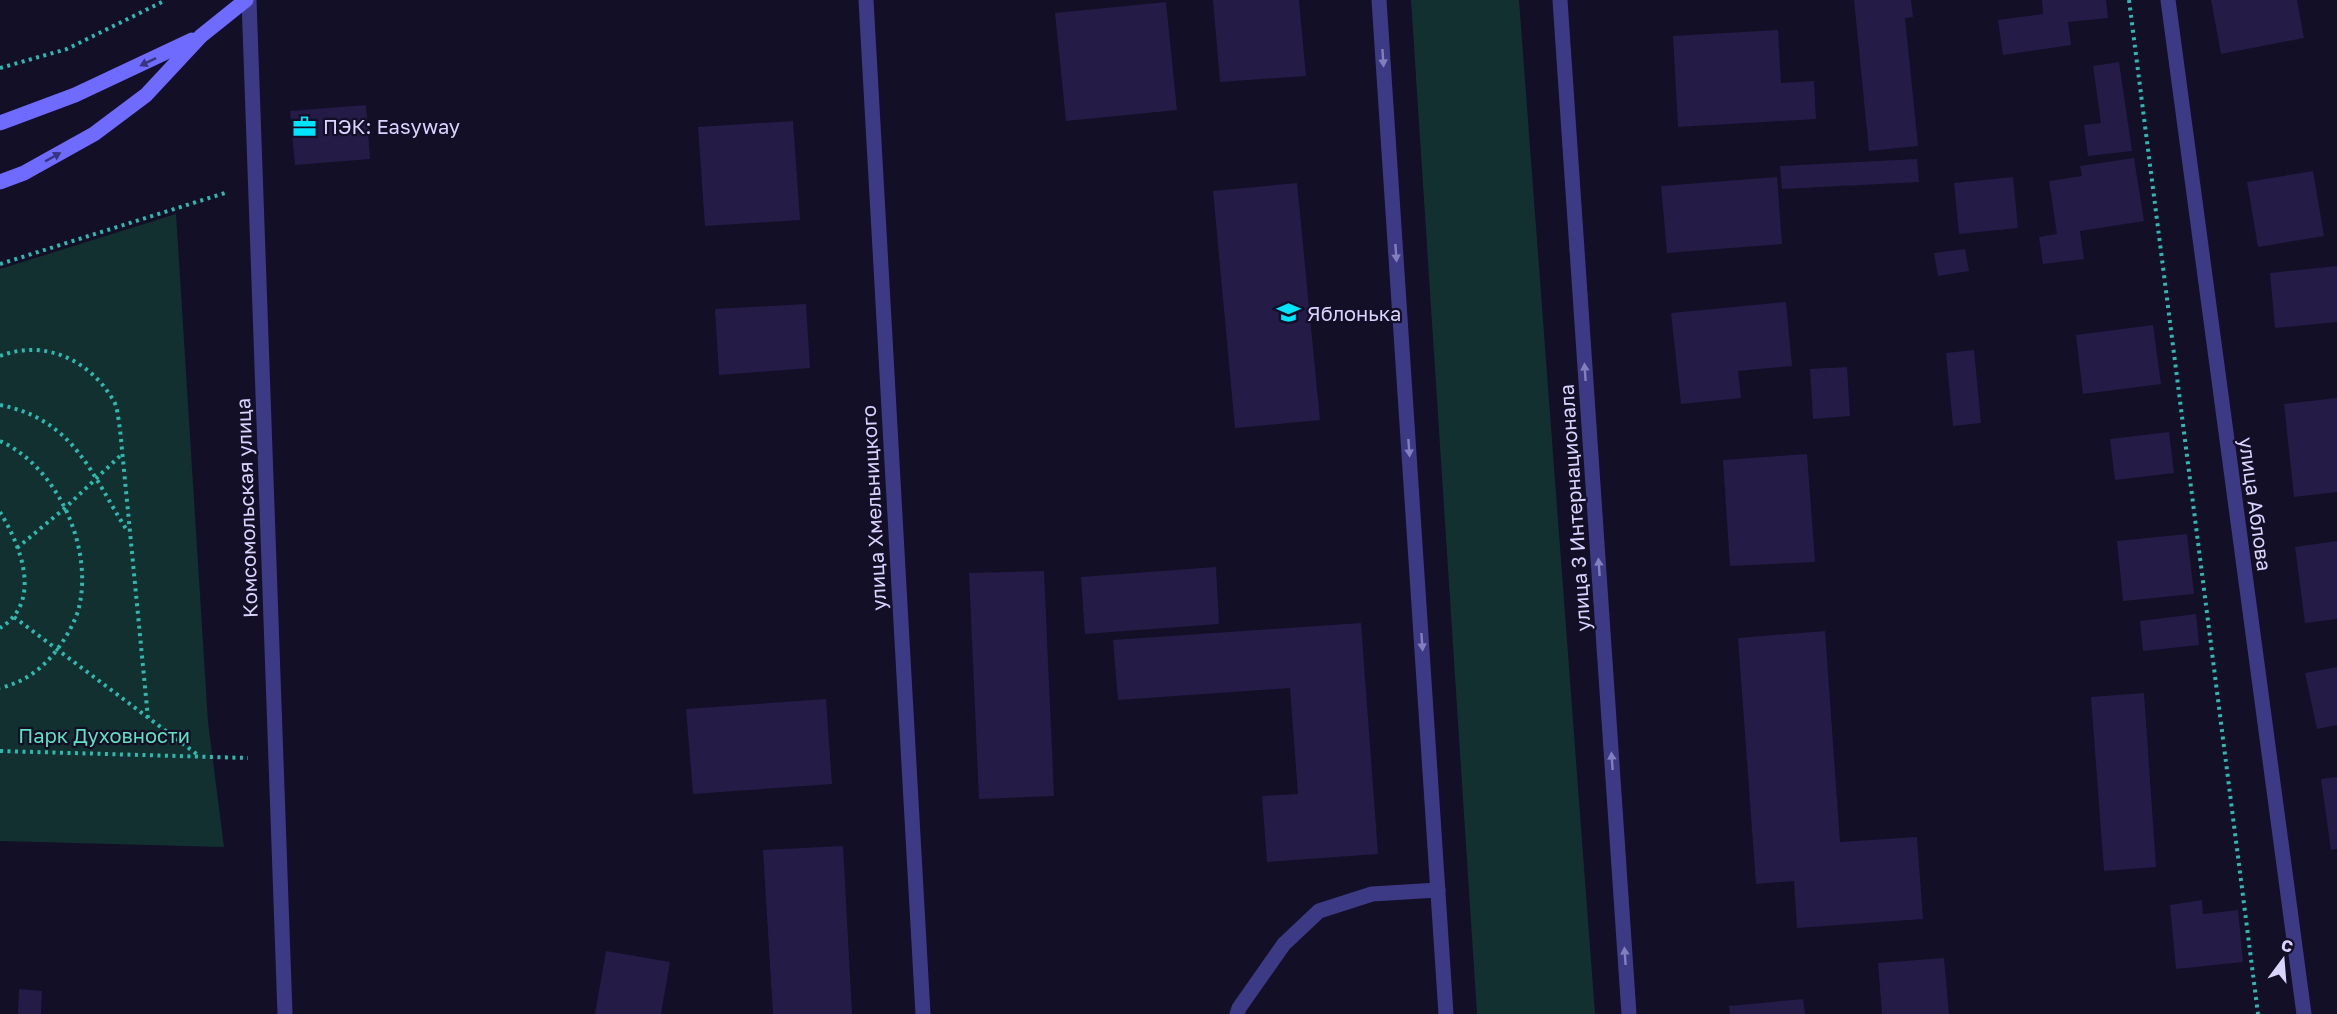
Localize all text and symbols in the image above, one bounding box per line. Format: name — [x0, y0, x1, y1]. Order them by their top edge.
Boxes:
one-way arrow — [1378, 49, 1388, 68]
one-way arrow — [139, 57, 156, 67]
office icon: ПЭК: Easyway — [292, 113, 318, 139]
place label: ПЭК: Easyway — [323, 114, 460, 138]
one-way arrow — [45, 152, 62, 162]
one-way arrow — [1391, 243, 1400, 262]
school or university icon: Яблонька — [1276, 300, 1302, 326]
place label: Яблонька — [1307, 301, 1401, 325]
one-way arrow — [1581, 362, 1590, 381]
street label: улица 3 Интернационала — [1553, 384, 1595, 632]
street label: Комсомольская улица — [230, 398, 262, 618]
street label: улица Хмельницкого — [856, 405, 890, 611]
street label: улица Аблова — [2235, 436, 2277, 572]
one-way arrow — [1404, 438, 1413, 457]
one-way arrow — [1594, 557, 1603, 576]
one-way arrow — [1417, 633, 1426, 652]
park label: Парк Духовности — [18, 723, 190, 747]
one-way arrow — [1607, 752, 1617, 771]
north arrow — [2253, 930, 2313, 990]
text: С — [2279, 934, 2295, 957]
one-way arrow — [1620, 946, 1630, 965]

